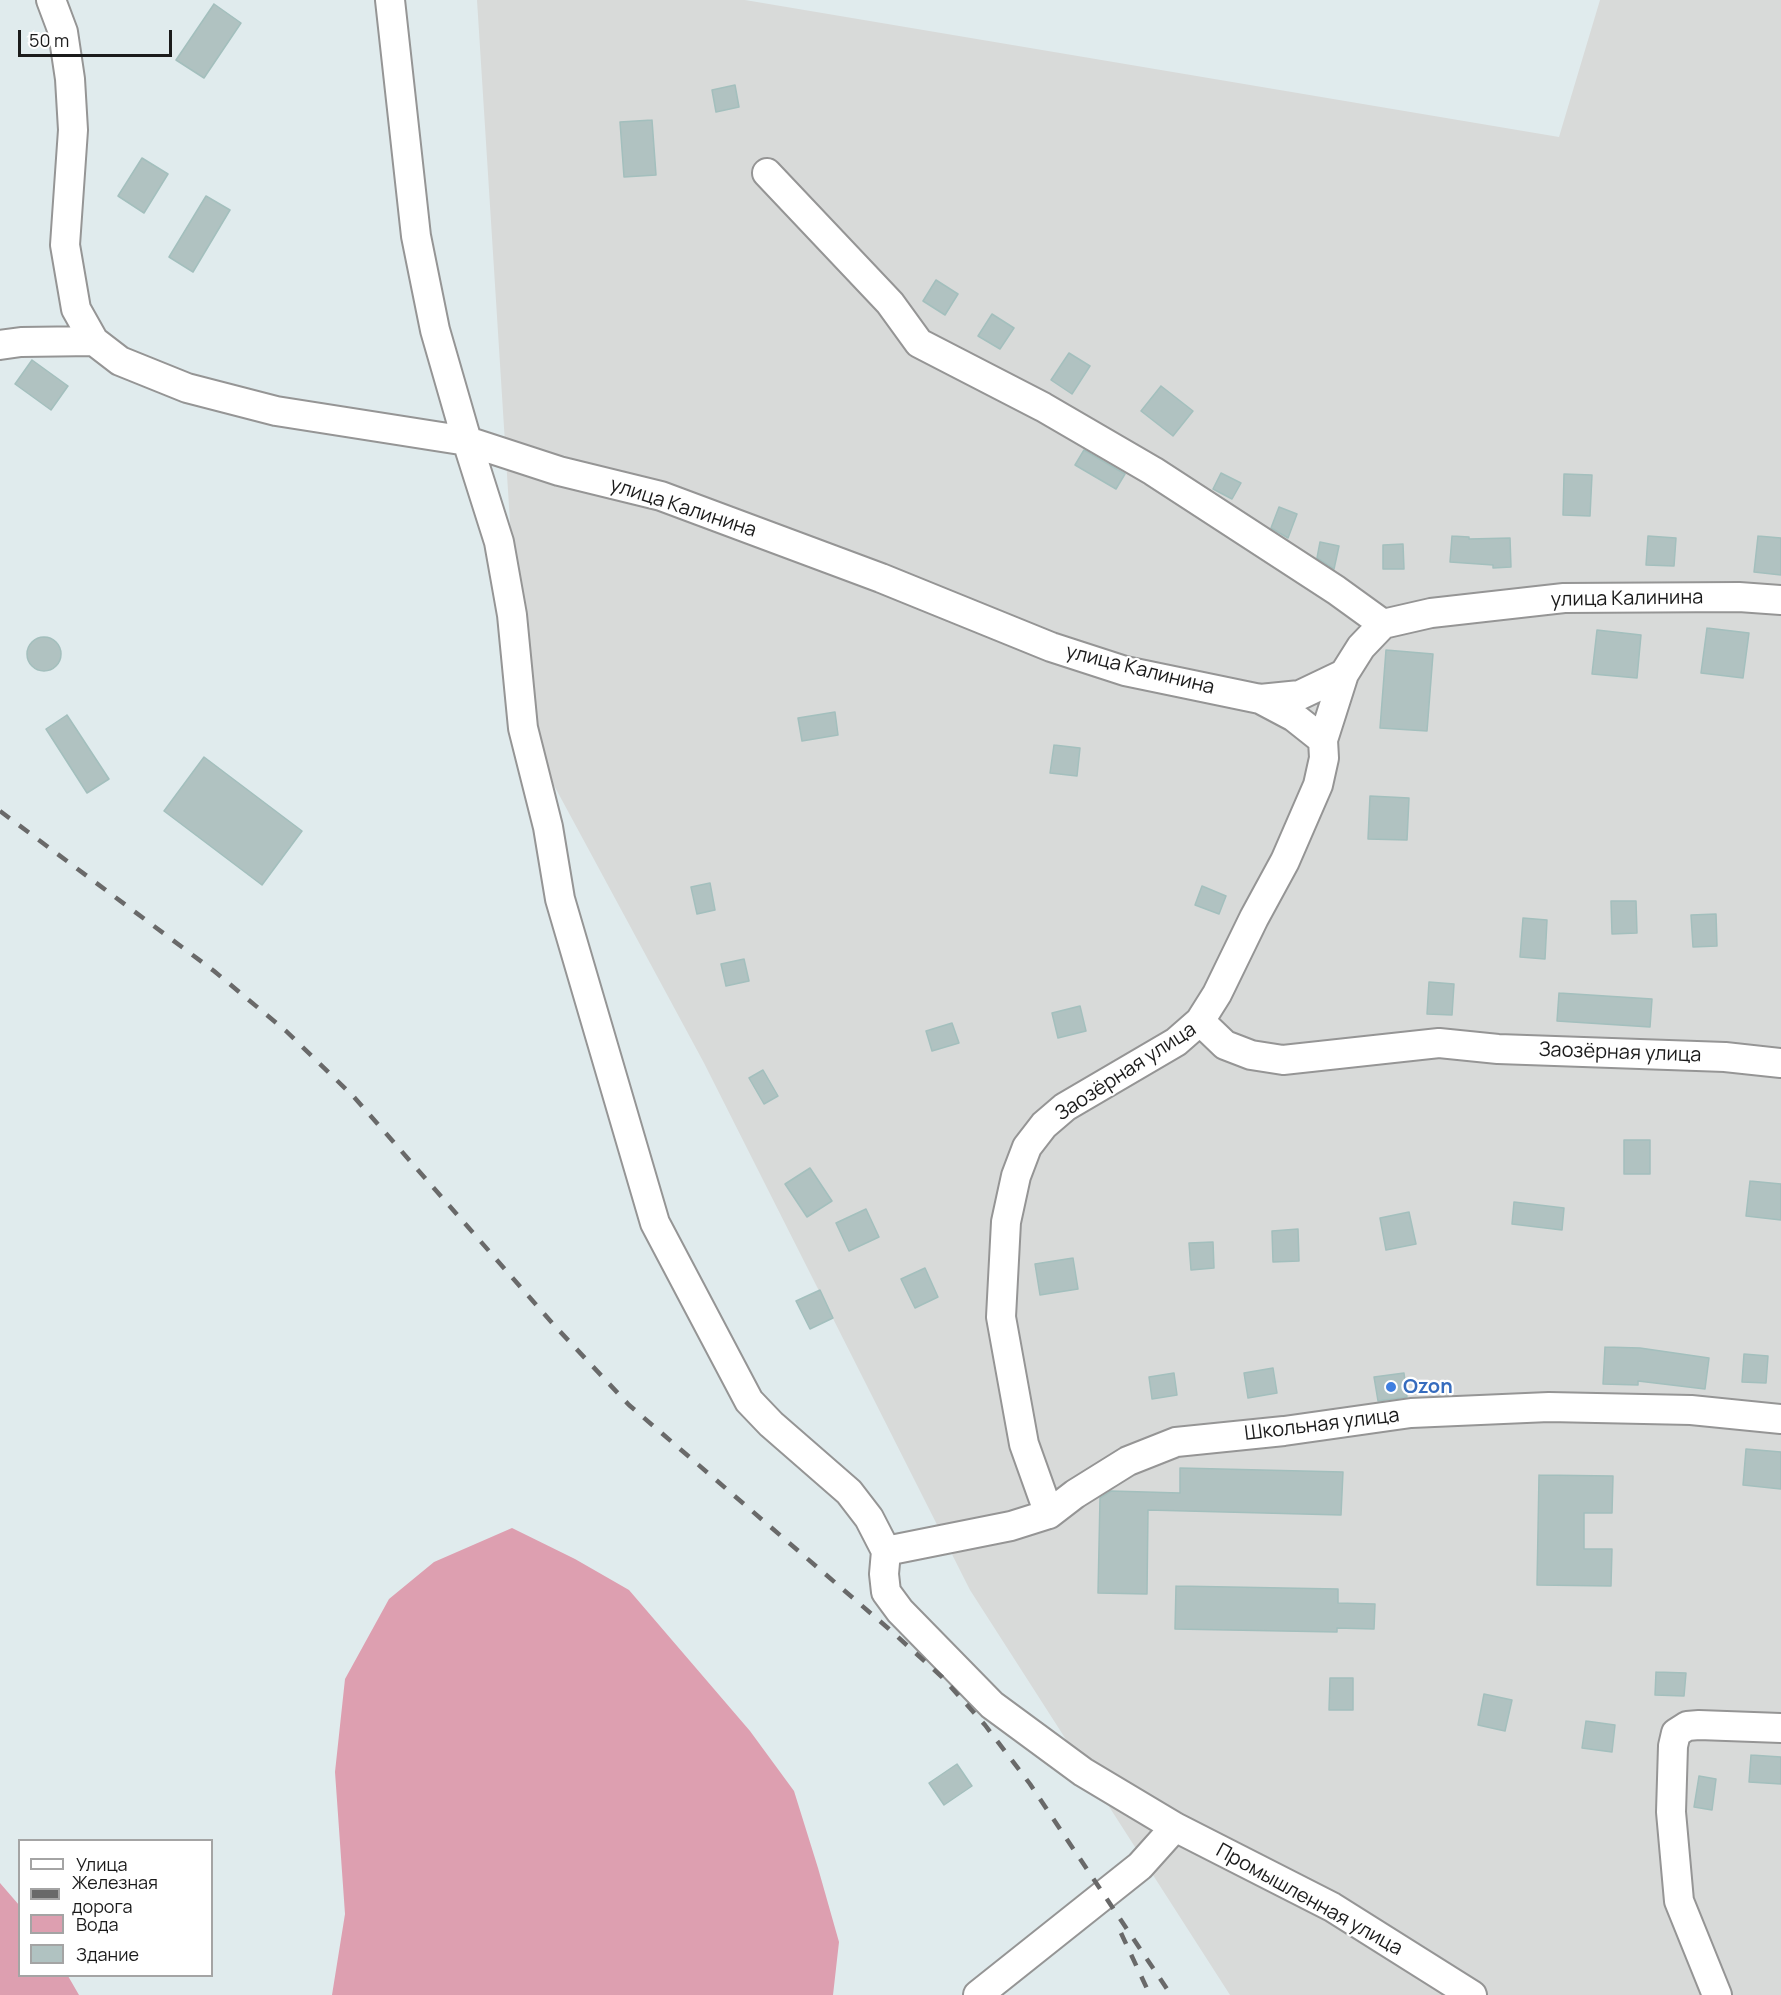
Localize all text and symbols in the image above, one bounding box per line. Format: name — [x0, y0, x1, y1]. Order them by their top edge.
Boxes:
scale bar — [21, 18, 176, 56]
text: 50 m — [29, 28, 69, 52]
street label: улица Калинина — [607, 473, 759, 543]
street label: улица Калинина — [1551, 586, 1703, 612]
street label: улица Калинина — [1063, 640, 1217, 700]
street label: Заозёрная улица — [1051, 1018, 1201, 1126]
street label: Заозёрная улица — [1538, 1038, 1702, 1068]
place label: Ozon — [1403, 1375, 1453, 1399]
marker: Ozon — [1384, 1380, 1398, 1394]
street label: Школьная улица — [1243, 1404, 1401, 1446]
legend — [18, 1839, 213, 1977]
street label: Промышленная улица — [1212, 1839, 1406, 1961]
text: Улица — [76, 1852, 128, 1876]
text: Железная дорога — [72, 1870, 158, 1918]
text: Вода — [76, 1912, 118, 1936]
text: Здание — [76, 1942, 139, 1966]

